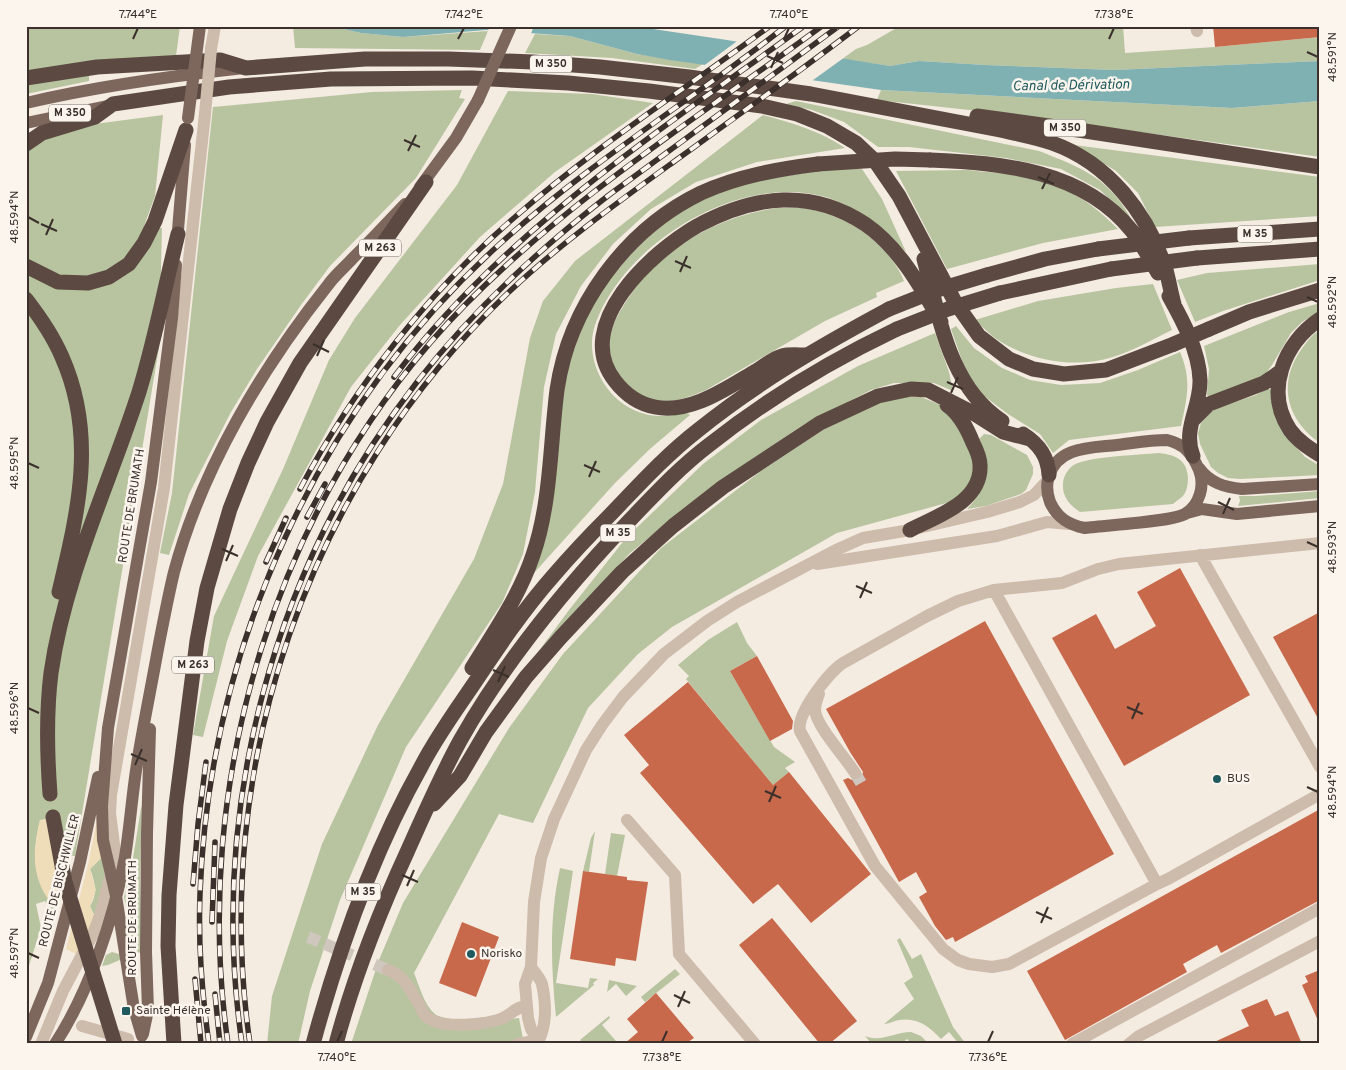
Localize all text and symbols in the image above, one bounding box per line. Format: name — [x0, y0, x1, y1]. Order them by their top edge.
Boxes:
text: 7.744°E — [119, 7, 157, 23]
text: 7.742°E — [445, 7, 483, 23]
text: 7.740°E — [770, 7, 808, 23]
text: 7.738°E — [1094, 7, 1134, 23]
text: 48.591°N — [1325, 32, 1341, 82]
road number: M 350 — [530, 56, 572, 72]
water label: Canal de Dérivation — [1012, 76, 1130, 96]
road number: M 350 — [49, 105, 91, 122]
road number: M 350 — [1044, 120, 1086, 136]
text: 48.594°N — [7, 191, 23, 243]
road number: M 35 — [1238, 225, 1272, 242]
road number: M 263 — [359, 240, 401, 256]
text: 48.592°N — [1325, 276, 1341, 328]
text: 48.595°N — [7, 437, 23, 489]
street label: ROUTE DE BRUMATH — [115, 448, 149, 564]
text: 48.593°N — [1325, 521, 1341, 573]
road number: M 35 — [600, 524, 636, 542]
road number: M 263 — [172, 656, 214, 674]
text: 48.596°N — [7, 682, 23, 734]
text: 48.594°N — [1325, 766, 1341, 818]
place label: BUS — [1227, 771, 1250, 787]
marker: BUS — [1211, 773, 1223, 785]
street label: ROUTE DE BISCHWILLER — [36, 813, 84, 949]
street label: ROUTE DE BRUMATH — [125, 860, 141, 976]
road number: M 35 — [346, 884, 380, 900]
text: 48.597°N — [7, 927, 23, 979]
place label: Norisko — [481, 946, 522, 962]
marker: Norisko — [465, 948, 477, 960]
place label: Sainte Hélène — [136, 1003, 211, 1019]
marker: Sainte Hélène — [120, 1005, 132, 1017]
text: 7.740°E — [318, 1050, 356, 1066]
text: 7.738°E — [642, 1050, 682, 1066]
text: 7.736°E — [968, 1050, 1008, 1066]

